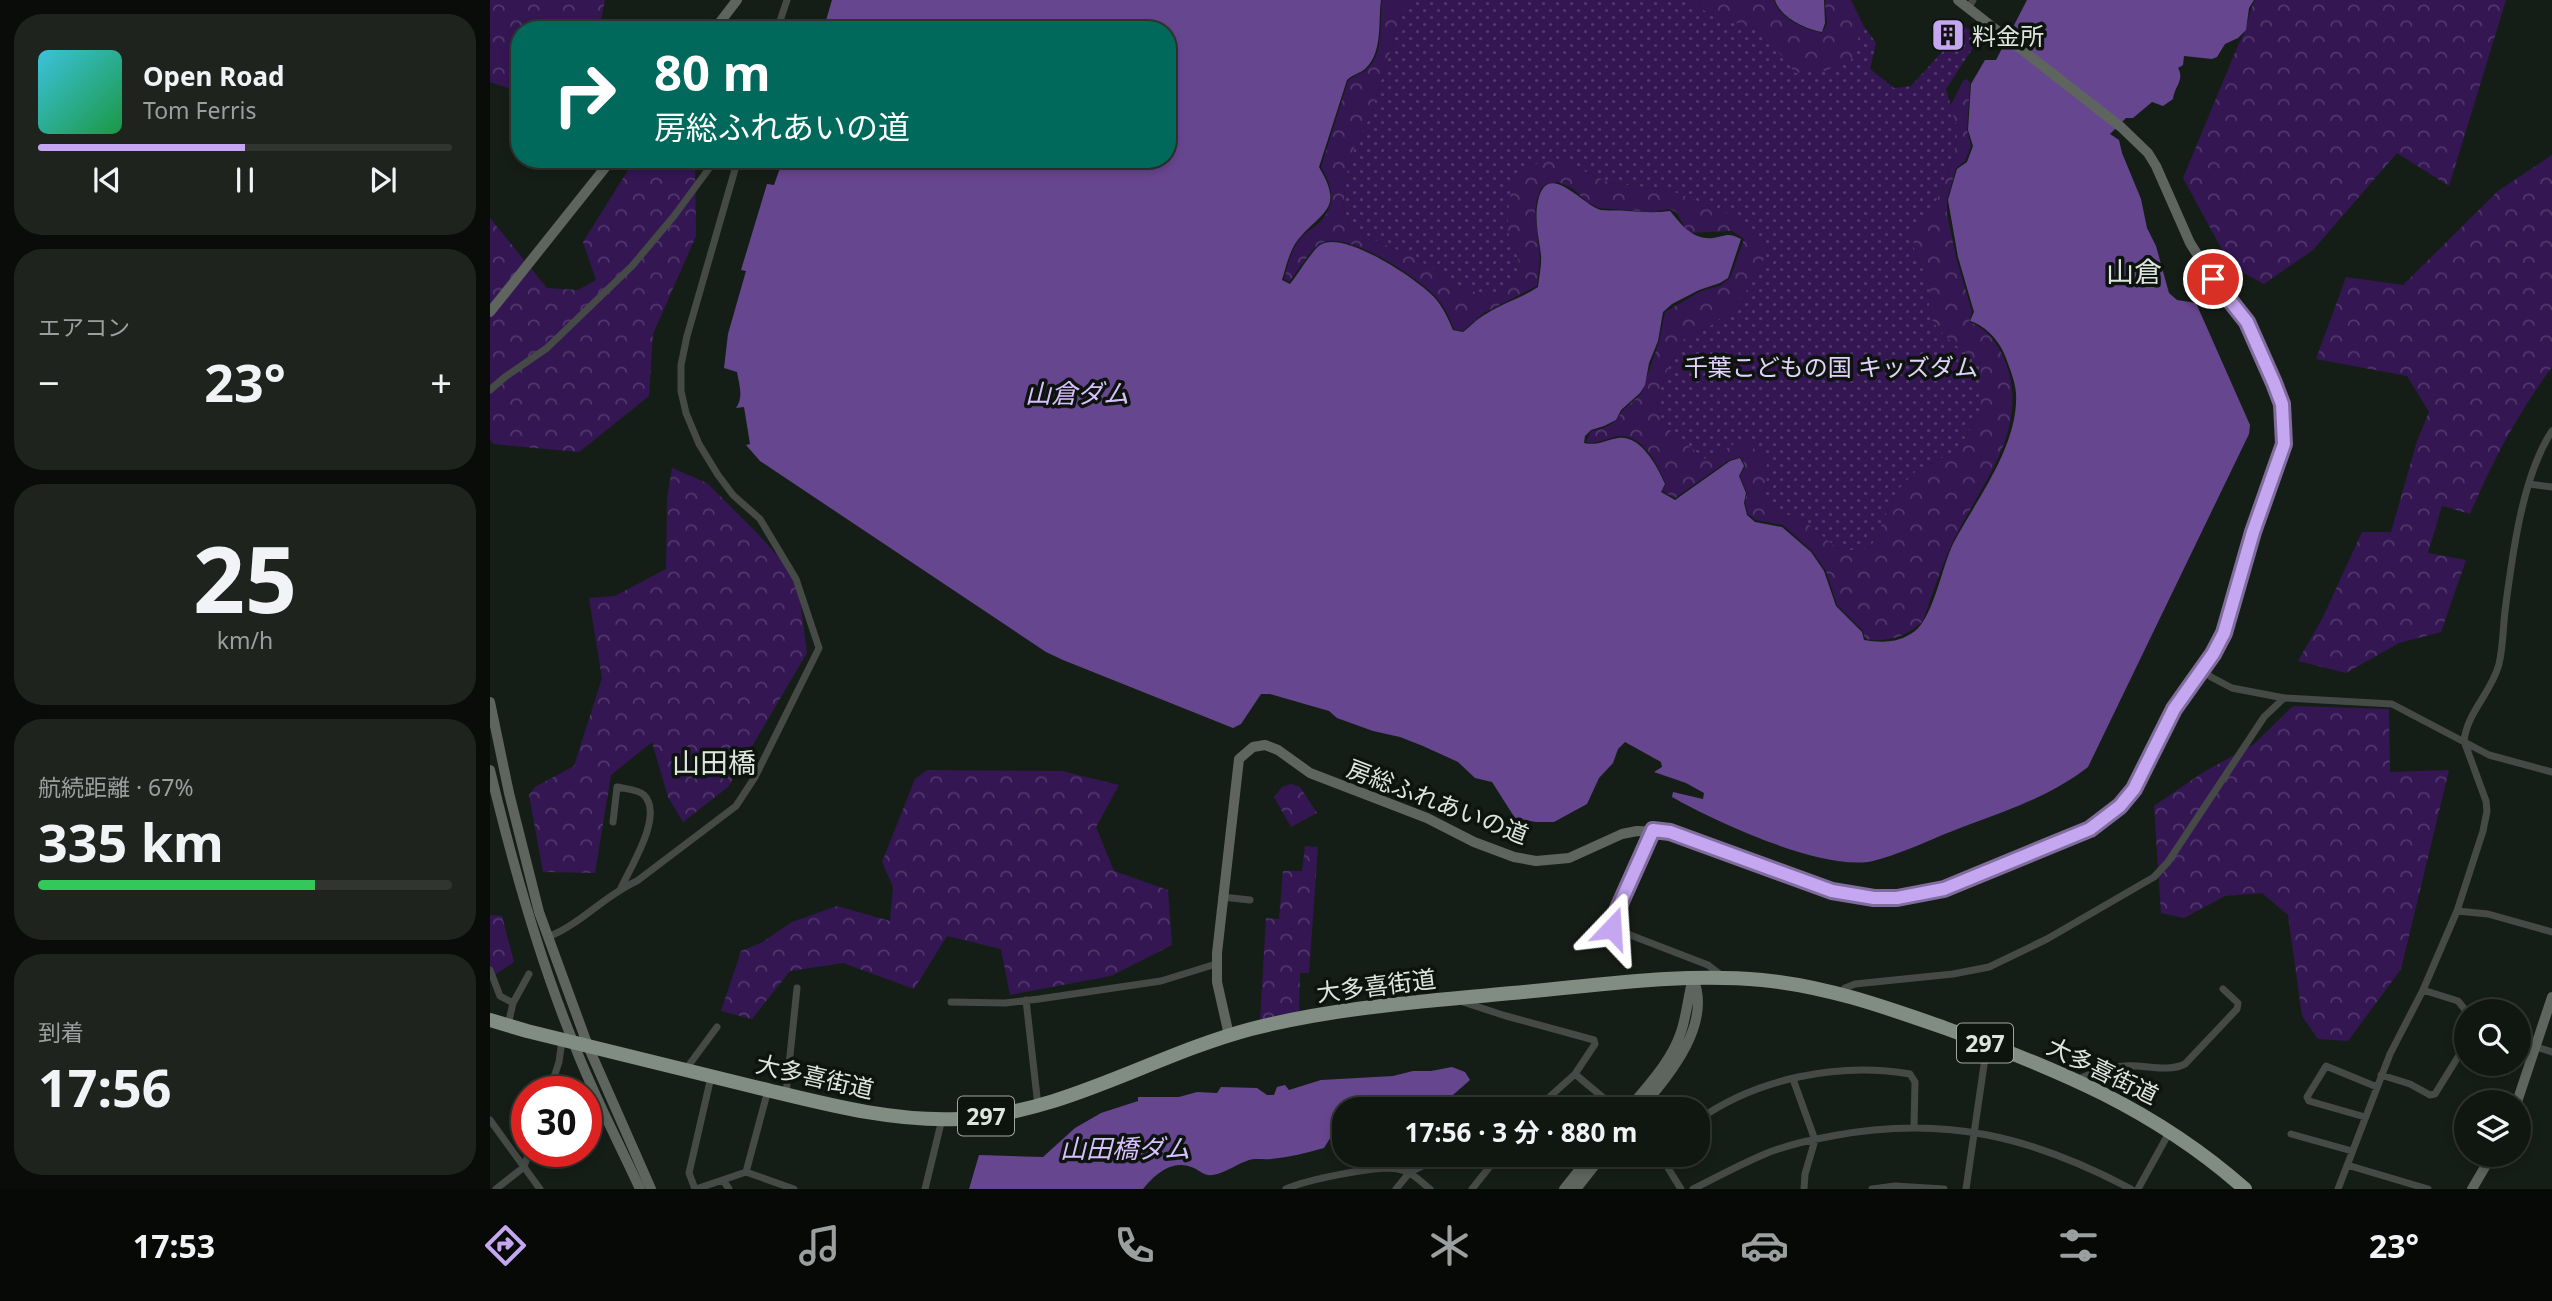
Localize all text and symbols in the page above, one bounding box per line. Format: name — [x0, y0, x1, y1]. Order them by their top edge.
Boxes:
building icon: 料金所 — [1929, 16, 1967, 54]
place label: 料金所 — [1972, 19, 2044, 52]
text: 80 m — [654, 39, 771, 105]
icon: right — [539, 49, 630, 140]
text: Open Road — [143, 58, 285, 94]
text: Tom Ferris — [143, 94, 256, 126]
text: 房総ふれあいの道 — [654, 105, 910, 148]
icon: previous — [88, 161, 126, 199]
icon: pause — [226, 161, 264, 199]
icon: next — [364, 161, 402, 199]
pin — [2183, 249, 2243, 309]
district label: 山倉 — [2106, 252, 2162, 290]
icon: arrive — [2194, 260, 2232, 298]
text: エアコン — [38, 311, 130, 343]
text: 23° — [204, 346, 286, 417]
park label: 千葉こどもの国 キッズダム — [1684, 350, 1978, 383]
text: − — [38, 356, 60, 408]
text: + — [430, 356, 452, 408]
water label: 山倉ダム — [1025, 375, 1129, 411]
text: 25 — [193, 516, 297, 640]
text: km/h — [217, 624, 273, 656]
district label: 山田橋 — [672, 743, 756, 781]
street label: 房総ふれあいの道 — [1342, 751, 1534, 851]
text: 航続距離 · 67% — [38, 771, 194, 803]
text: 335 km — [38, 806, 224, 877]
position arrow — [1575, 891, 1649, 965]
street label: 大多喜街道 — [1314, 961, 1438, 1009]
map controls — [2454, 999, 2531, 1167]
button: search — [2454, 999, 2531, 1076]
text: 到着 — [38, 1016, 84, 1048]
road number: 297 — [1957, 1024, 2013, 1062]
street label: 大多喜街道 — [2042, 1029, 2164, 1111]
street label: 大多喜街道 — [753, 1046, 877, 1106]
text: 17:56 — [38, 1051, 172, 1122]
speed limit sign: 30 — [511, 1076, 602, 1167]
button: layers — [2454, 1090, 2531, 1167]
road number: 297 — [958, 1096, 1014, 1135]
text: 17:56 · 3 分 · 880 m — [1405, 1114, 1637, 1150]
water label: 山田橋ダム — [1060, 1130, 1190, 1166]
icon: directions — [481, 1221, 530, 1270]
icon: music — [795, 1221, 844, 1270]
icon: phone — [1110, 1221, 1159, 1270]
icon: climate — [1425, 1221, 1474, 1270]
icon: car — [1740, 1221, 1789, 1270]
icon: filters — [2054, 1221, 2103, 1270]
text: 17:53 — [133, 1224, 215, 1267]
text: 23° — [2369, 1224, 2419, 1267]

